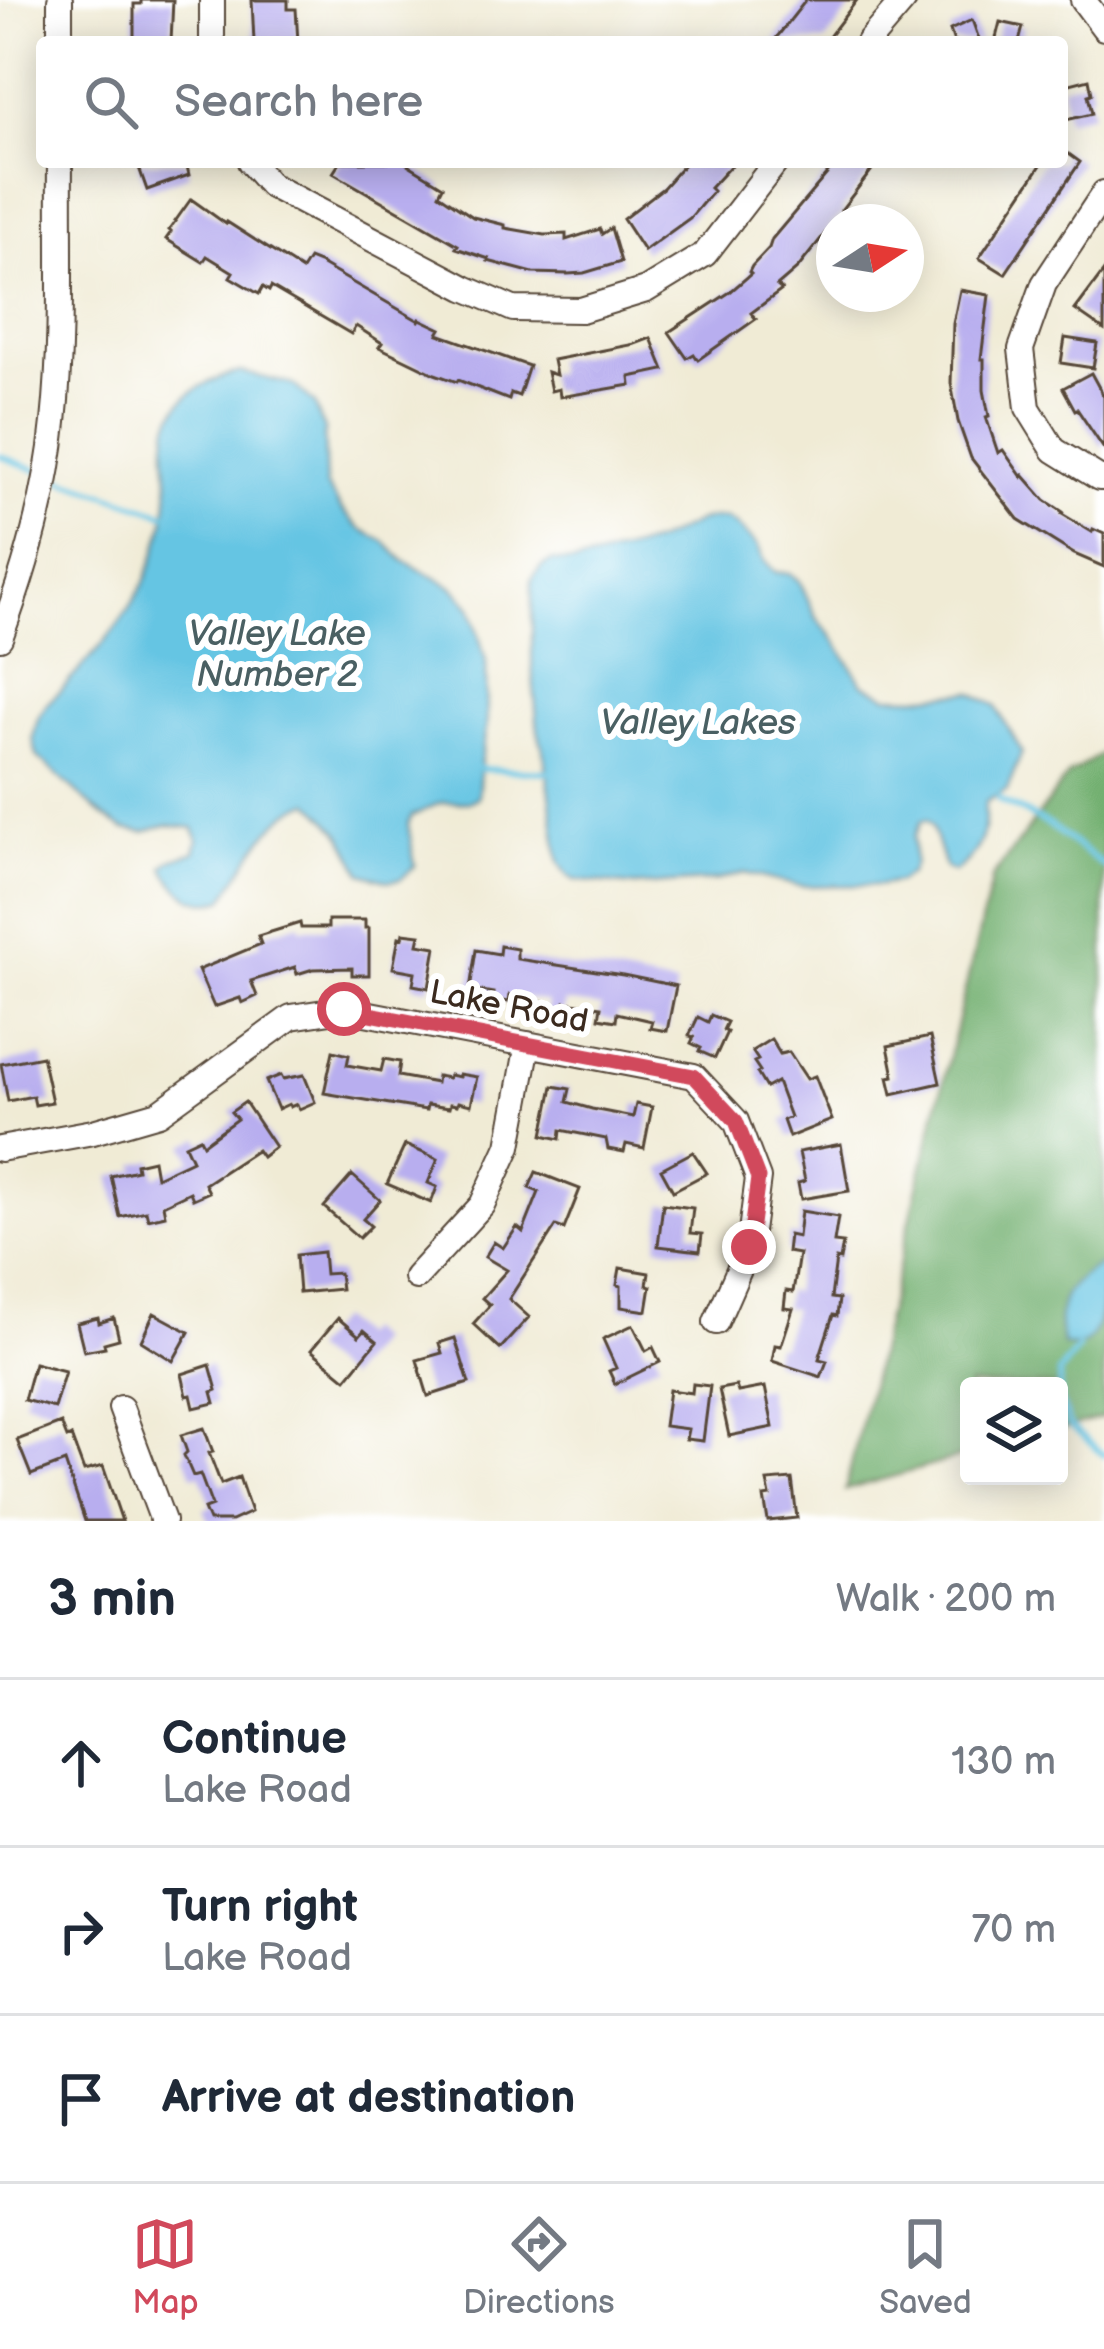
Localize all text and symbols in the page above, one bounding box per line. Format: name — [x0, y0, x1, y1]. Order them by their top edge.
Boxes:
search box — [36, 36, 1068, 168]
icon: search — [78, 69, 144, 135]
text: Search here — [174, 75, 423, 130]
north arrow — [816, 204, 924, 312]
water label: Valley Lake Number 2 — [188, 613, 366, 697]
water label: Valley Lakes — [600, 702, 796, 745]
street label: Lake Road — [426, 972, 592, 1042]
route start — [317, 982, 371, 1036]
route end — [722, 1220, 776, 1274]
map controls — [960, 1377, 1068, 1485]
button: layers — [960, 1377, 1068, 1485]
text: 3 min — [48, 1569, 176, 1630]
text: Walk · 200 m — [836, 1576, 1056, 1623]
text: Continue — [162, 1712, 347, 1767]
icon: ahead — [48, 1730, 114, 1796]
text: 130 m — [951, 1739, 1056, 1786]
text: Lake Road — [162, 1767, 352, 1814]
text: Turn right — [162, 1880, 358, 1935]
icon: right — [48, 1898, 114, 1964]
text: 70 m — [971, 1907, 1056, 1954]
text: Lake Road — [162, 1935, 352, 1982]
icon: arrive — [48, 2066, 114, 2132]
text: Arrive at destination — [162, 2071, 575, 2126]
tab: Map — [132, 2211, 199, 2323]
tab: Directions — [463, 2211, 615, 2323]
tab: Saved — [879, 2211, 972, 2323]

